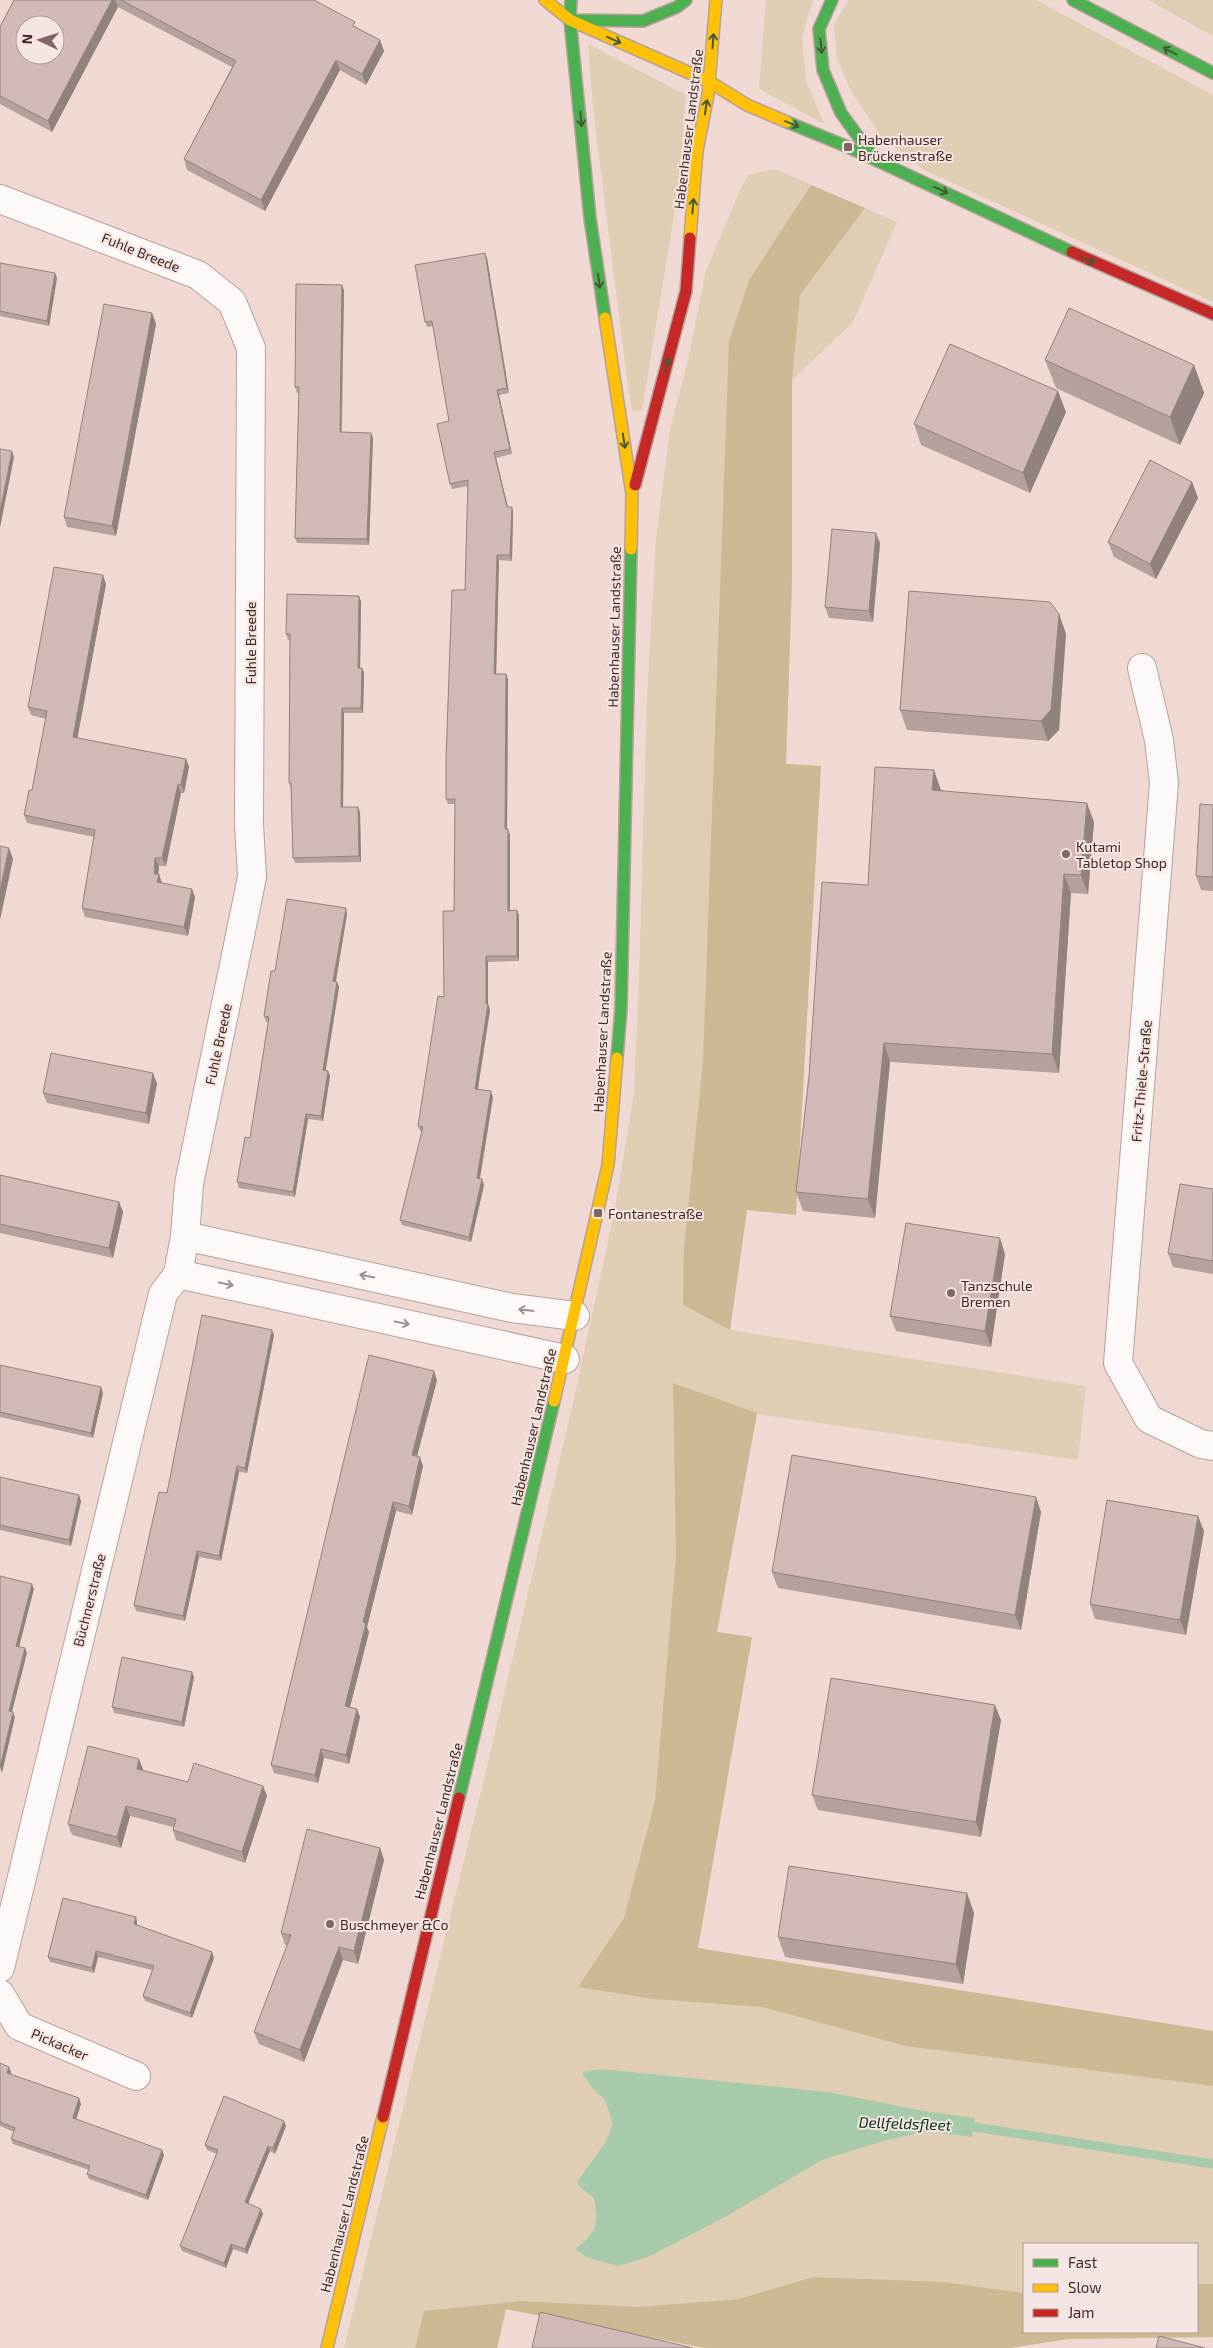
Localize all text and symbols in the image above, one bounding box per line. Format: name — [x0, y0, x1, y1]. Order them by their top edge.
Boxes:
north arrow — [15, 15, 65, 65]
text: N — [18, 33, 35, 45]
one-way arrow — [708, 33, 718, 49]
one-way arrow — [606, 36, 621, 46]
one-way arrow — [816, 38, 825, 54]
one-way arrow — [1163, 45, 1178, 55]
street label: Habenhauser Landstraße — [670, 48, 706, 210]
one-way arrow — [702, 100, 712, 116]
one-way arrow — [576, 111, 585, 127]
one-way arrow — [784, 120, 800, 129]
place label: Habenhauser Brückenstraße — [858, 131, 952, 164]
marker: Habenhauser Brückenstraße — [842, 141, 854, 153]
one-way arrow — [933, 186, 948, 196]
one-way arrow — [688, 198, 698, 214]
street label: Fuhle Breede — [99, 229, 183, 275]
one-way arrow — [1080, 255, 1095, 265]
one-way arrow — [595, 272, 605, 288]
one-way arrow — [663, 358, 672, 374]
one-way arrow — [619, 433, 629, 449]
street label: Habenhauser Landstraße — [604, 546, 624, 708]
street label: Fuhle Breede — [242, 602, 259, 684]
place label: Kutami Tabletop Shop — [1076, 838, 1167, 871]
marker: Kutami Tabletop Shop — [1060, 848, 1072, 860]
street label: Habenhauser Landstraße — [589, 951, 615, 1113]
street label: Fuhle Breede — [201, 1002, 235, 1086]
street label: Fritz-Thiele-Straße — [1127, 1019, 1155, 1143]
place label: Fontanestraße — [608, 1205, 703, 1222]
marker: Fontanestraße — [592, 1207, 604, 1219]
one-way arrow — [360, 1271, 376, 1280]
place label: Tanzschule Bremen — [961, 1277, 1033, 1310]
one-way arrow — [217, 1280, 233, 1289]
marker: Tanzschule Bremen — [945, 1287, 957, 1299]
one-way arrow — [519, 1305, 535, 1315]
one-way arrow — [393, 1319, 409, 1328]
street label: Habenhauser Landstraße — [507, 1347, 559, 1507]
street label: Büchnerstraße — [69, 1552, 109, 1648]
street label: Habenhauser Landstraße — [410, 1741, 466, 1901]
place label: Buschmeyer &Co — [340, 1916, 449, 1933]
marker: Buschmeyer &Co — [324, 1918, 336, 1930]
street label: Pickacker — [29, 2024, 91, 2064]
water label: Dellfeldsfleet — [858, 2112, 952, 2134]
street label: Habenhauser Landstraße — [316, 2134, 372, 2294]
legend — [1023, 2243, 1198, 2333]
text: Fast — [1068, 2253, 1098, 2271]
text: Slow — [1068, 2278, 1102, 2296]
text: Jam — [1068, 2303, 1094, 2321]

